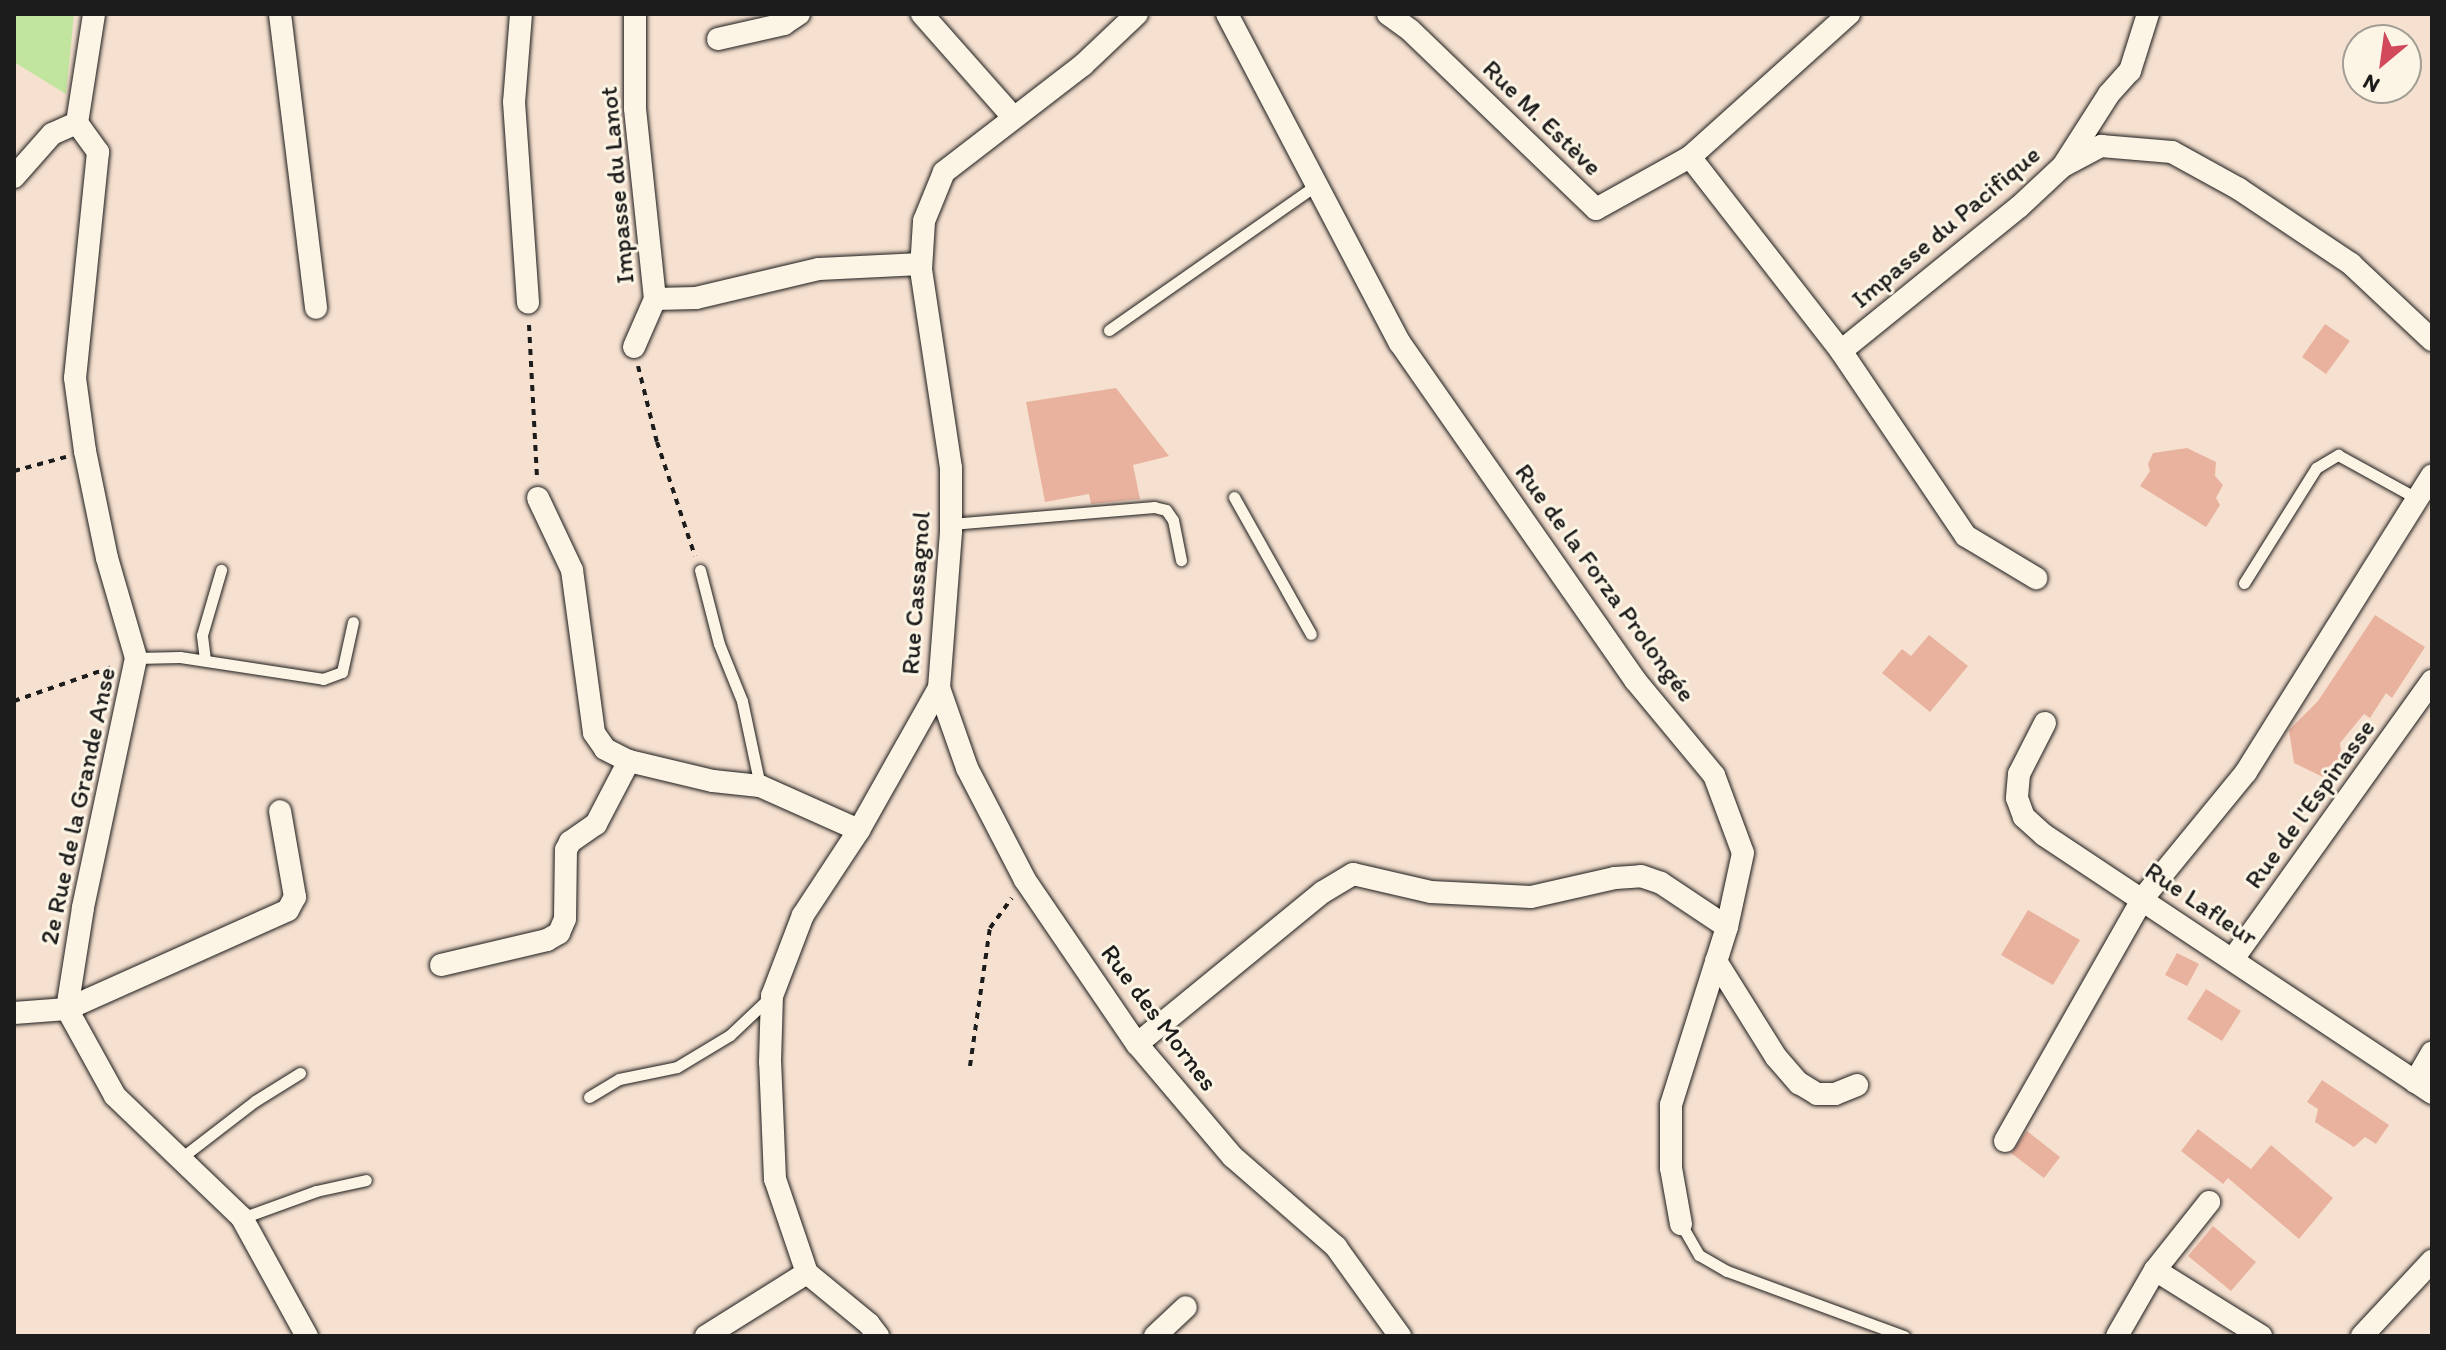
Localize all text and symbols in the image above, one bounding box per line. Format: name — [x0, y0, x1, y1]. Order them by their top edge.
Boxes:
north arrow — [2342, 24, 2422, 104]
street label: Rue M. Estève — [1476, 53, 1608, 183]
text: N — [2358, 68, 2384, 99]
street label: Impasse du Lanot — [593, 85, 641, 285]
street label: Impasse du Pacifique — [1845, 139, 2047, 315]
street label: Rue de la Forza Prolongée — [1508, 458, 1702, 708]
street label: Rue Cassagnol — [895, 511, 937, 675]
street label: 2e Rue de la Grande Anse — [33, 664, 123, 948]
street label: Rue de l'Espinasse — [2238, 713, 2382, 895]
street label: Rue Lafleur — [2139, 855, 2263, 953]
street label: Rue des Mornes — [1094, 939, 1224, 1097]

